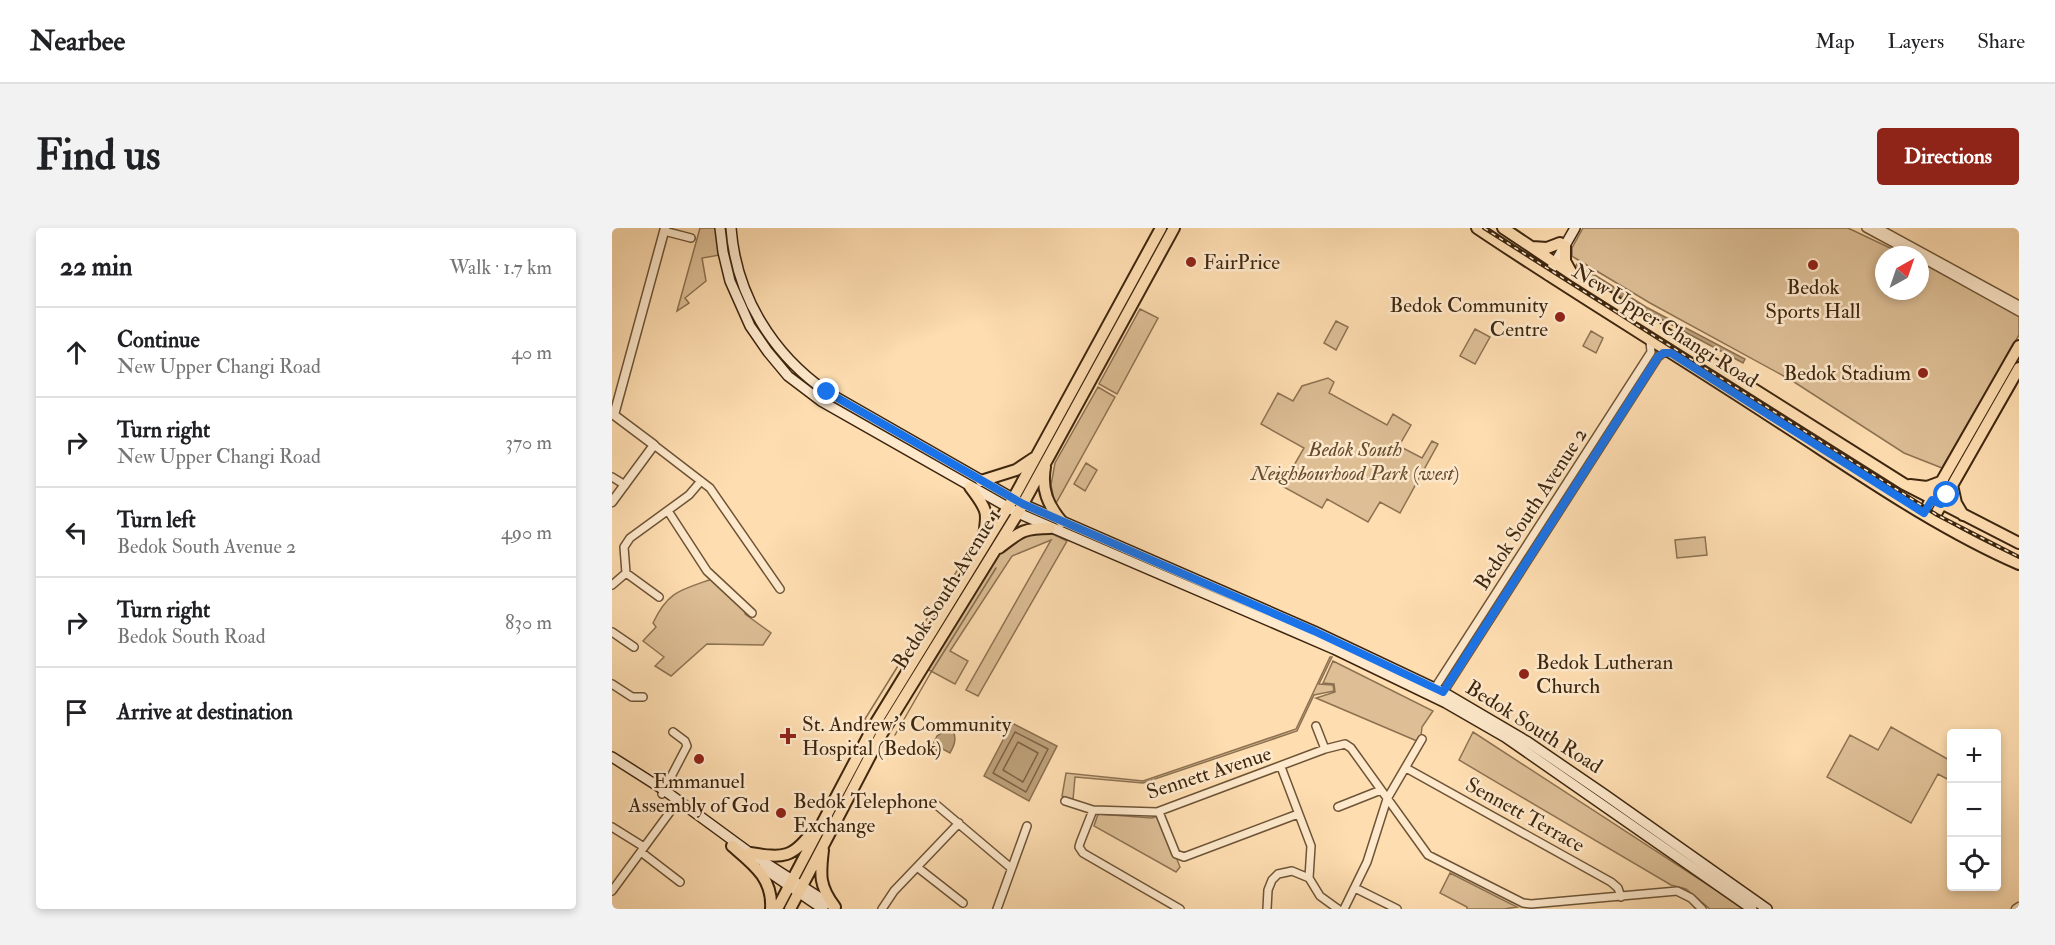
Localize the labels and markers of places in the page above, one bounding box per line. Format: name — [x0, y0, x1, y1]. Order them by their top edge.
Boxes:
place label: FairPrice — [1203, 249, 1280, 276]
marker: FairPrice — [1184, 255, 1198, 269]
marker: Bedok Sports Hall — [1806, 258, 1820, 272]
place label: Bedok Sports Hall — [1765, 274, 1861, 325]
place label: Bedok Community Centre — [1390, 292, 1549, 343]
marker: Bedok Community Centre — [1553, 310, 1567, 324]
place label: Bedok Stadium — [1784, 360, 1911, 387]
marker: Bedok Stadium — [1916, 366, 1930, 380]
place label: Bedok Lutheran Church — [1536, 649, 1673, 700]
marker: Bedok Lutheran Church — [1517, 667, 1531, 681]
place label: St. Andrew's Community Hospital (Bedok) — [802, 711, 1012, 762]
marker: St. Andrew's Community Hospital (Bedok) — [779, 727, 797, 745]
marker: Emmanuel Assembly of God — [692, 752, 706, 766]
place label: Emmanuel Assembly of God — [627, 768, 770, 819]
place label: Bedok Telephone Exchange — [793, 788, 938, 839]
marker: Bedok Telephone Exchange — [774, 806, 788, 820]

